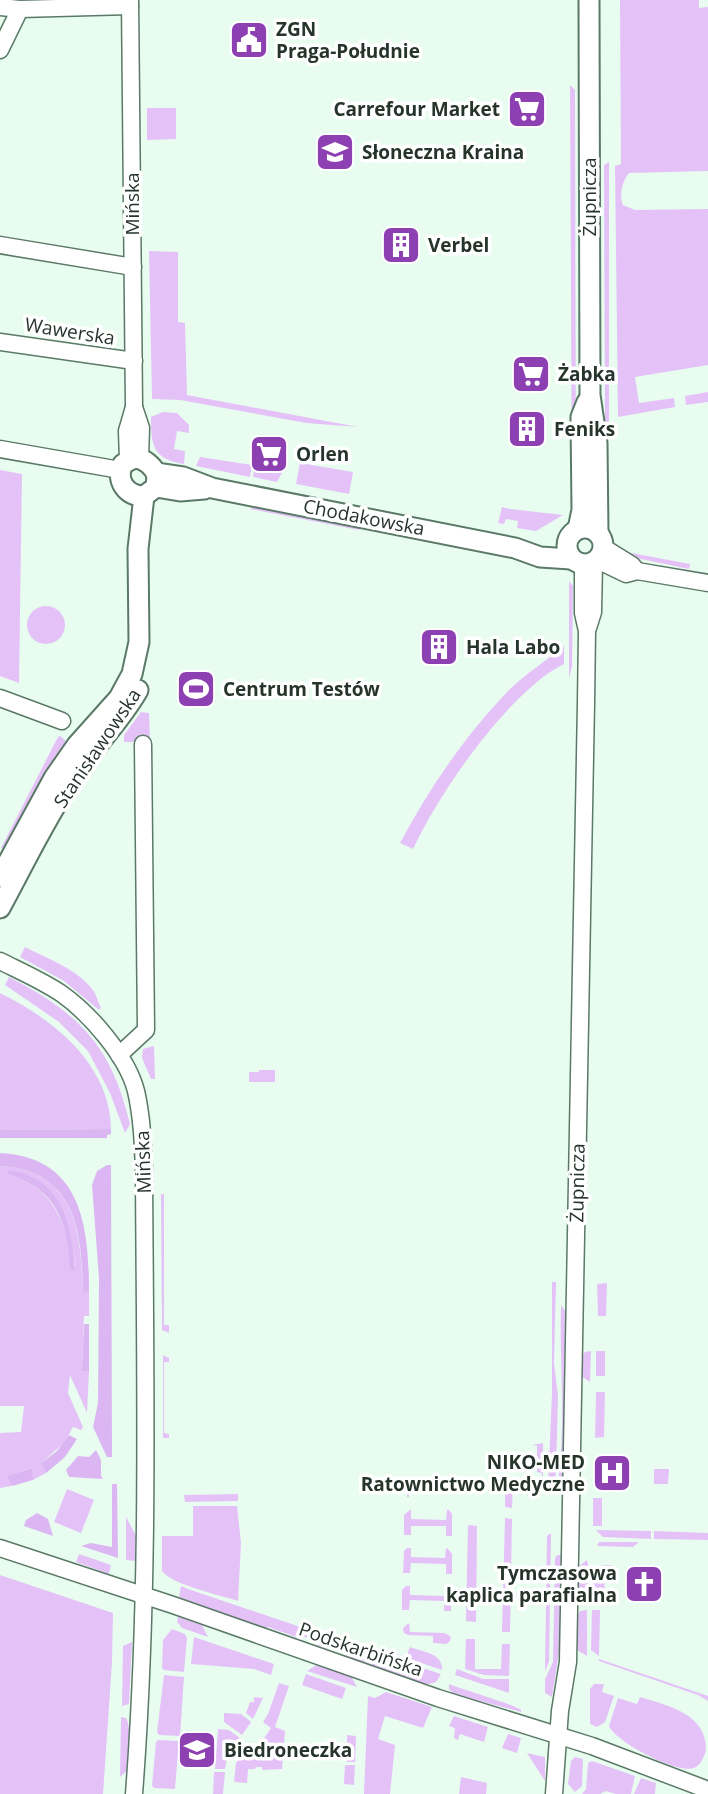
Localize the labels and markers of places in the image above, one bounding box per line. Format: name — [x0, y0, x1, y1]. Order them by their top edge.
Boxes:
place label: ZGN Praga-Południe — [276, 16, 420, 64]
public building icon: ZGN Praga-Południe — [228, 19, 270, 61]
supermarket icon: Carrefour Market — [506, 88, 548, 130]
place label: Carrefour Market — [333, 96, 500, 122]
school or university icon: Słoneczna Kraina — [314, 131, 356, 173]
place label: Słoneczna Kraina — [362, 139, 524, 165]
building icon: Verbel — [380, 224, 422, 266]
place label: Verbel — [428, 232, 489, 258]
supermarket icon: Żabka — [510, 353, 552, 395]
place label: Żabka — [558, 361, 616, 387]
building icon: Feniks — [506, 408, 548, 450]
place label: Feniks — [554, 416, 615, 442]
supermarket icon: Orlen — [248, 433, 290, 475]
place label: Orlen — [296, 441, 349, 467]
building icon: Hala Labo — [418, 626, 460, 668]
place label: Hala Labo — [466, 634, 560, 660]
sports icon: Centrum Testów — [175, 668, 217, 710]
place label: Centrum Testów — [223, 676, 380, 702]
place label: NIKO-MED Ratownictwo Medyczne — [361, 1449, 585, 1497]
hospital icon: NIKO-MED Ratownictwo Medyczne — [591, 1452, 633, 1494]
place label: Tymczasowa kaplica parafialna — [446, 1560, 617, 1608]
church icon: Tymczasowa kaplica parafialna — [623, 1563, 665, 1605]
school or university icon: Biedroneczka — [176, 1729, 218, 1771]
place label: Biedroneczka — [224, 1737, 352, 1763]

